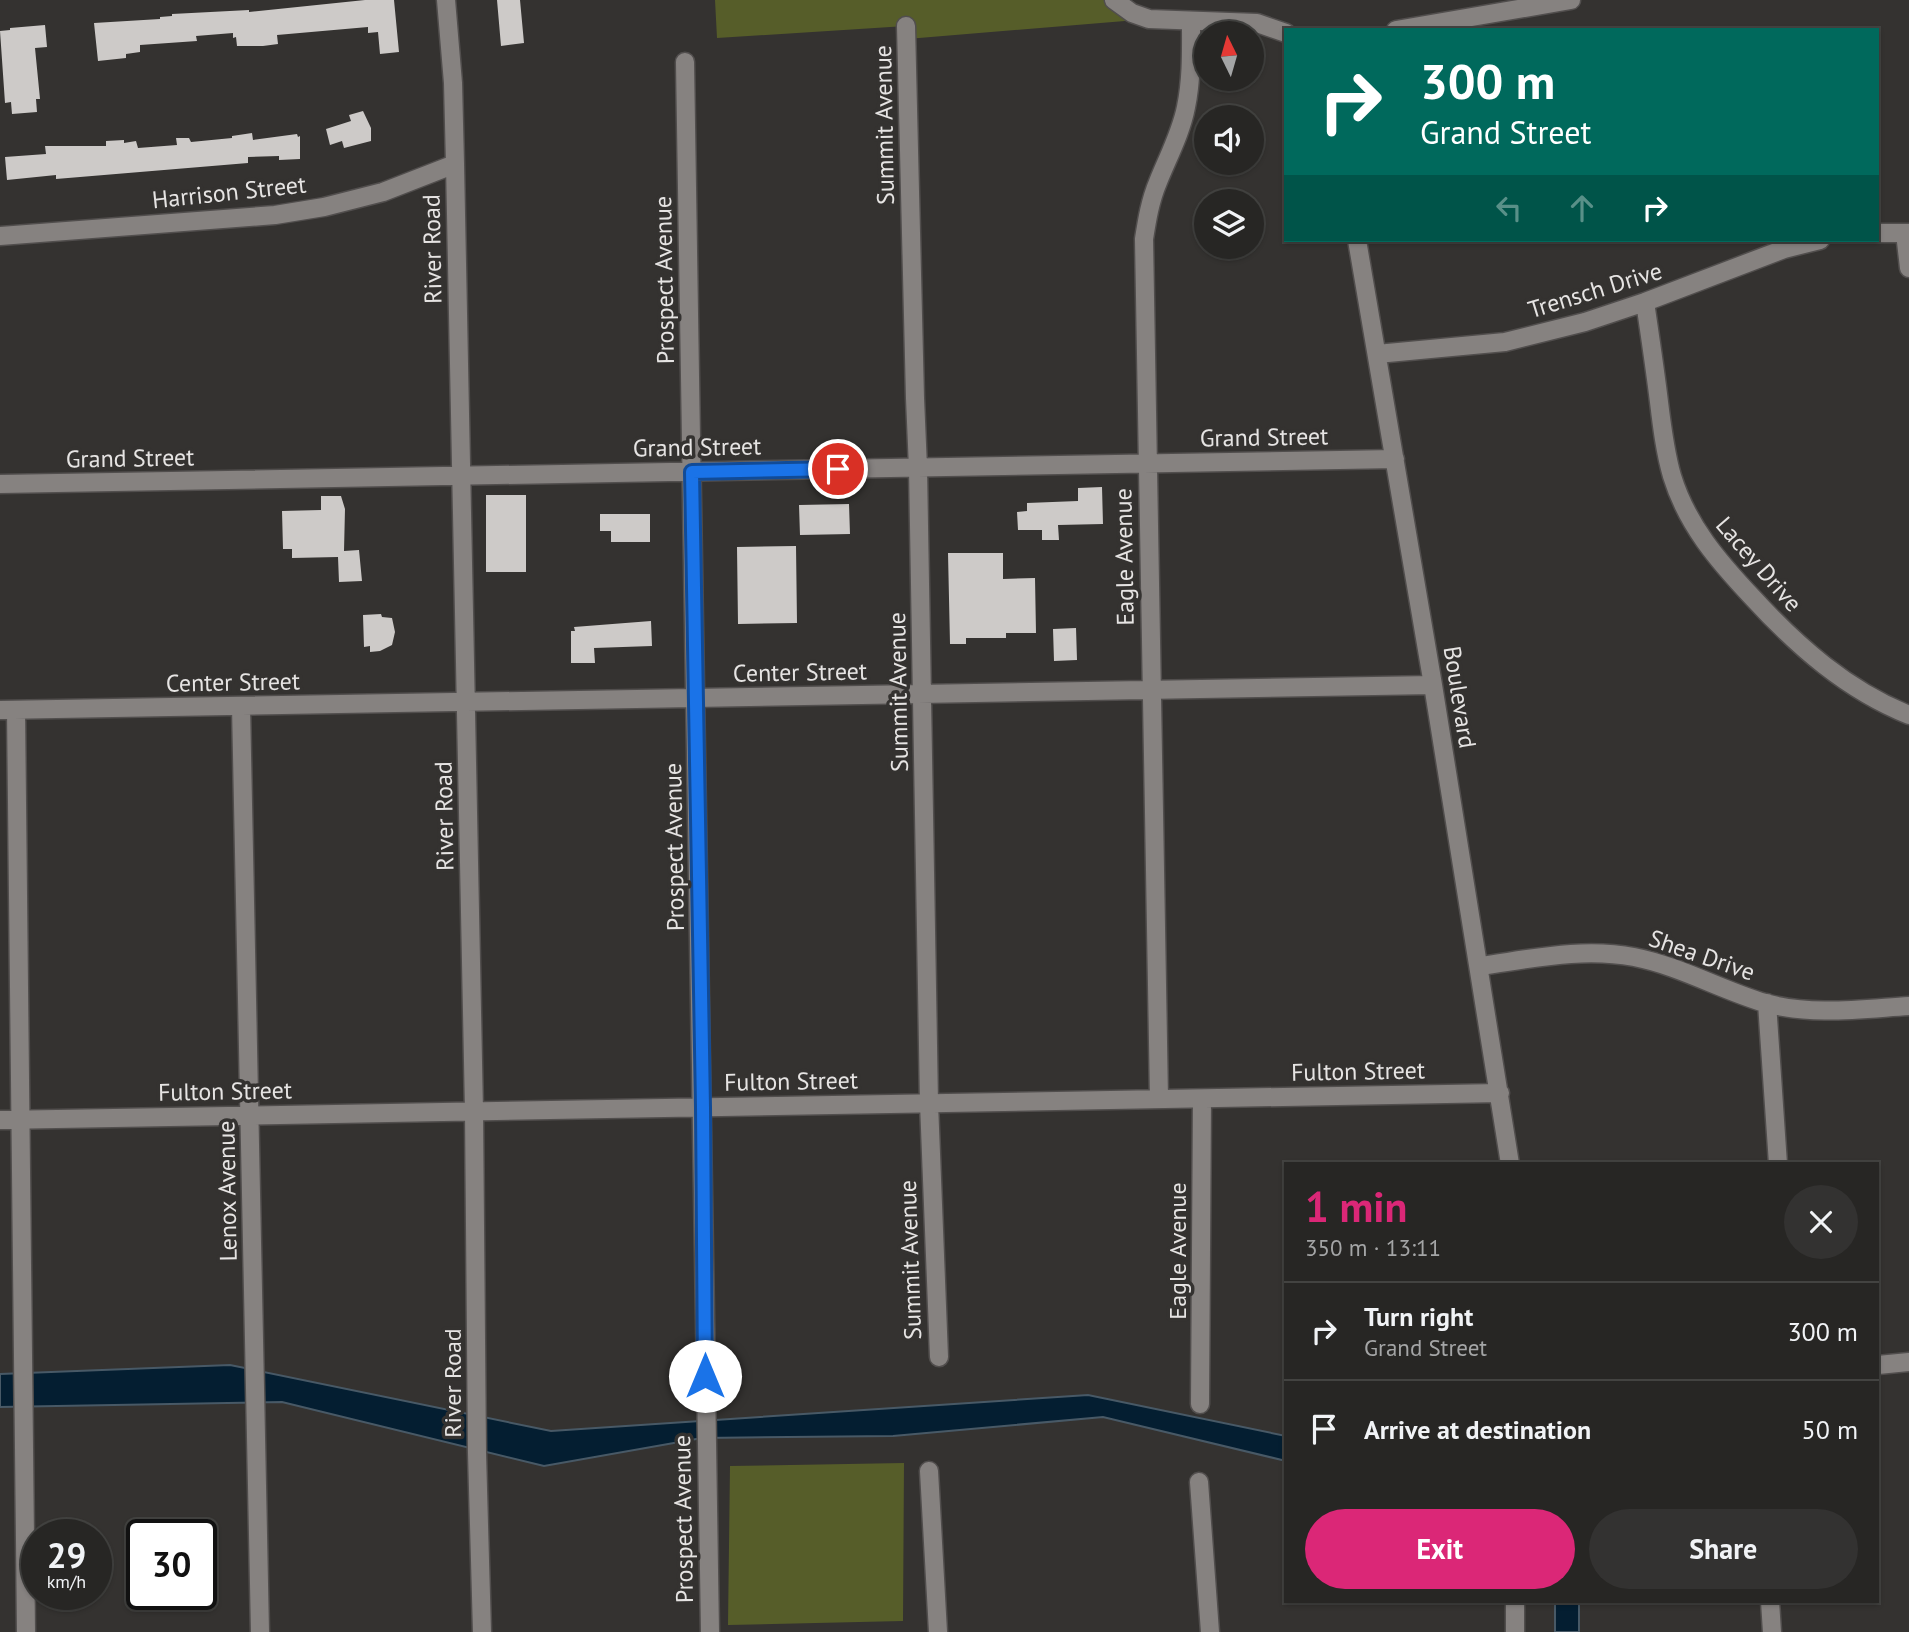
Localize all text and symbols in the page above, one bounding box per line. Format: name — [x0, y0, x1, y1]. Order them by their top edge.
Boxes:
north arrow — [1194, 21, 1264, 91]
map controls — [1194, 21, 1264, 259]
street label: Summit Avenue — [867, 45, 901, 205]
text: 300 m — [1420, 49, 1555, 113]
icon: right — [1305, 56, 1396, 147]
button: sound — [1194, 105, 1264, 175]
text: Grand Street — [1420, 111, 1591, 153]
street label: Harrison Street — [151, 169, 307, 215]
button: layers — [1194, 189, 1264, 259]
icon: left — [1490, 189, 1528, 227]
icon: ahead — [1563, 189, 1601, 227]
icon: right — [1636, 189, 1674, 227]
street label: River Road — [416, 194, 448, 304]
street label: Prospect Avenue — [647, 196, 681, 364]
street label: Trensch Drive — [1524, 255, 1666, 325]
street label: Grand Street — [1199, 420, 1329, 454]
street label: Grand Street — [632, 430, 762, 464]
pin — [808, 439, 868, 499]
street label: Grand Street — [65, 441, 195, 475]
icon: arrive — [819, 450, 857, 488]
street label: Eagle Avenue — [1107, 488, 1141, 626]
street label: Lacey Drive — [1709, 510, 1809, 618]
street label: Summit Avenue — [881, 612, 915, 772]
street label: Boulevard — [1437, 644, 1483, 750]
street label: Center Street — [733, 655, 867, 689]
street label: Center Street — [166, 665, 300, 699]
street label: River Road — [428, 761, 460, 871]
street label: Prospect Avenue — [657, 763, 691, 931]
street label: Shea Drive — [1645, 922, 1759, 988]
street label: Fulton Street — [1291, 1054, 1425, 1088]
street label: Fulton Street — [724, 1064, 858, 1098]
street label: Fulton Street — [158, 1074, 292, 1108]
street label: Lenox Avenue — [210, 1120, 244, 1262]
text: 1 min — [1305, 1179, 1407, 1234]
street label: Summit Avenue — [892, 1180, 928, 1340]
street label: Eagle Avenue — [1162, 1182, 1193, 1320]
button: close — [1784, 1185, 1858, 1259]
text: 350 m · 13:11 — [1305, 1233, 1441, 1262]
text: Turn right — [1364, 1300, 1473, 1333]
icon: right — [1305, 1312, 1343, 1350]
text: 300 m — [1787, 1315, 1858, 1348]
street label: River Road — [437, 1328, 468, 1438]
text: Grand Street — [1364, 1333, 1487, 1362]
position arrow — [668, 1339, 742, 1413]
icon: arrive — [1305, 1410, 1343, 1448]
text: Arrive at destination — [1364, 1413, 1591, 1446]
text: 50 m — [1802, 1413, 1858, 1446]
street label: Prospect Avenue — [666, 1435, 700, 1603]
button: Exit — [1305, 1509, 1575, 1589]
button: Share — [1589, 1509, 1858, 1589]
speed limit sign: 30 — [126, 1519, 217, 1610]
text: 29 — [47, 1532, 86, 1578]
text: km/h — [47, 1570, 86, 1593]

